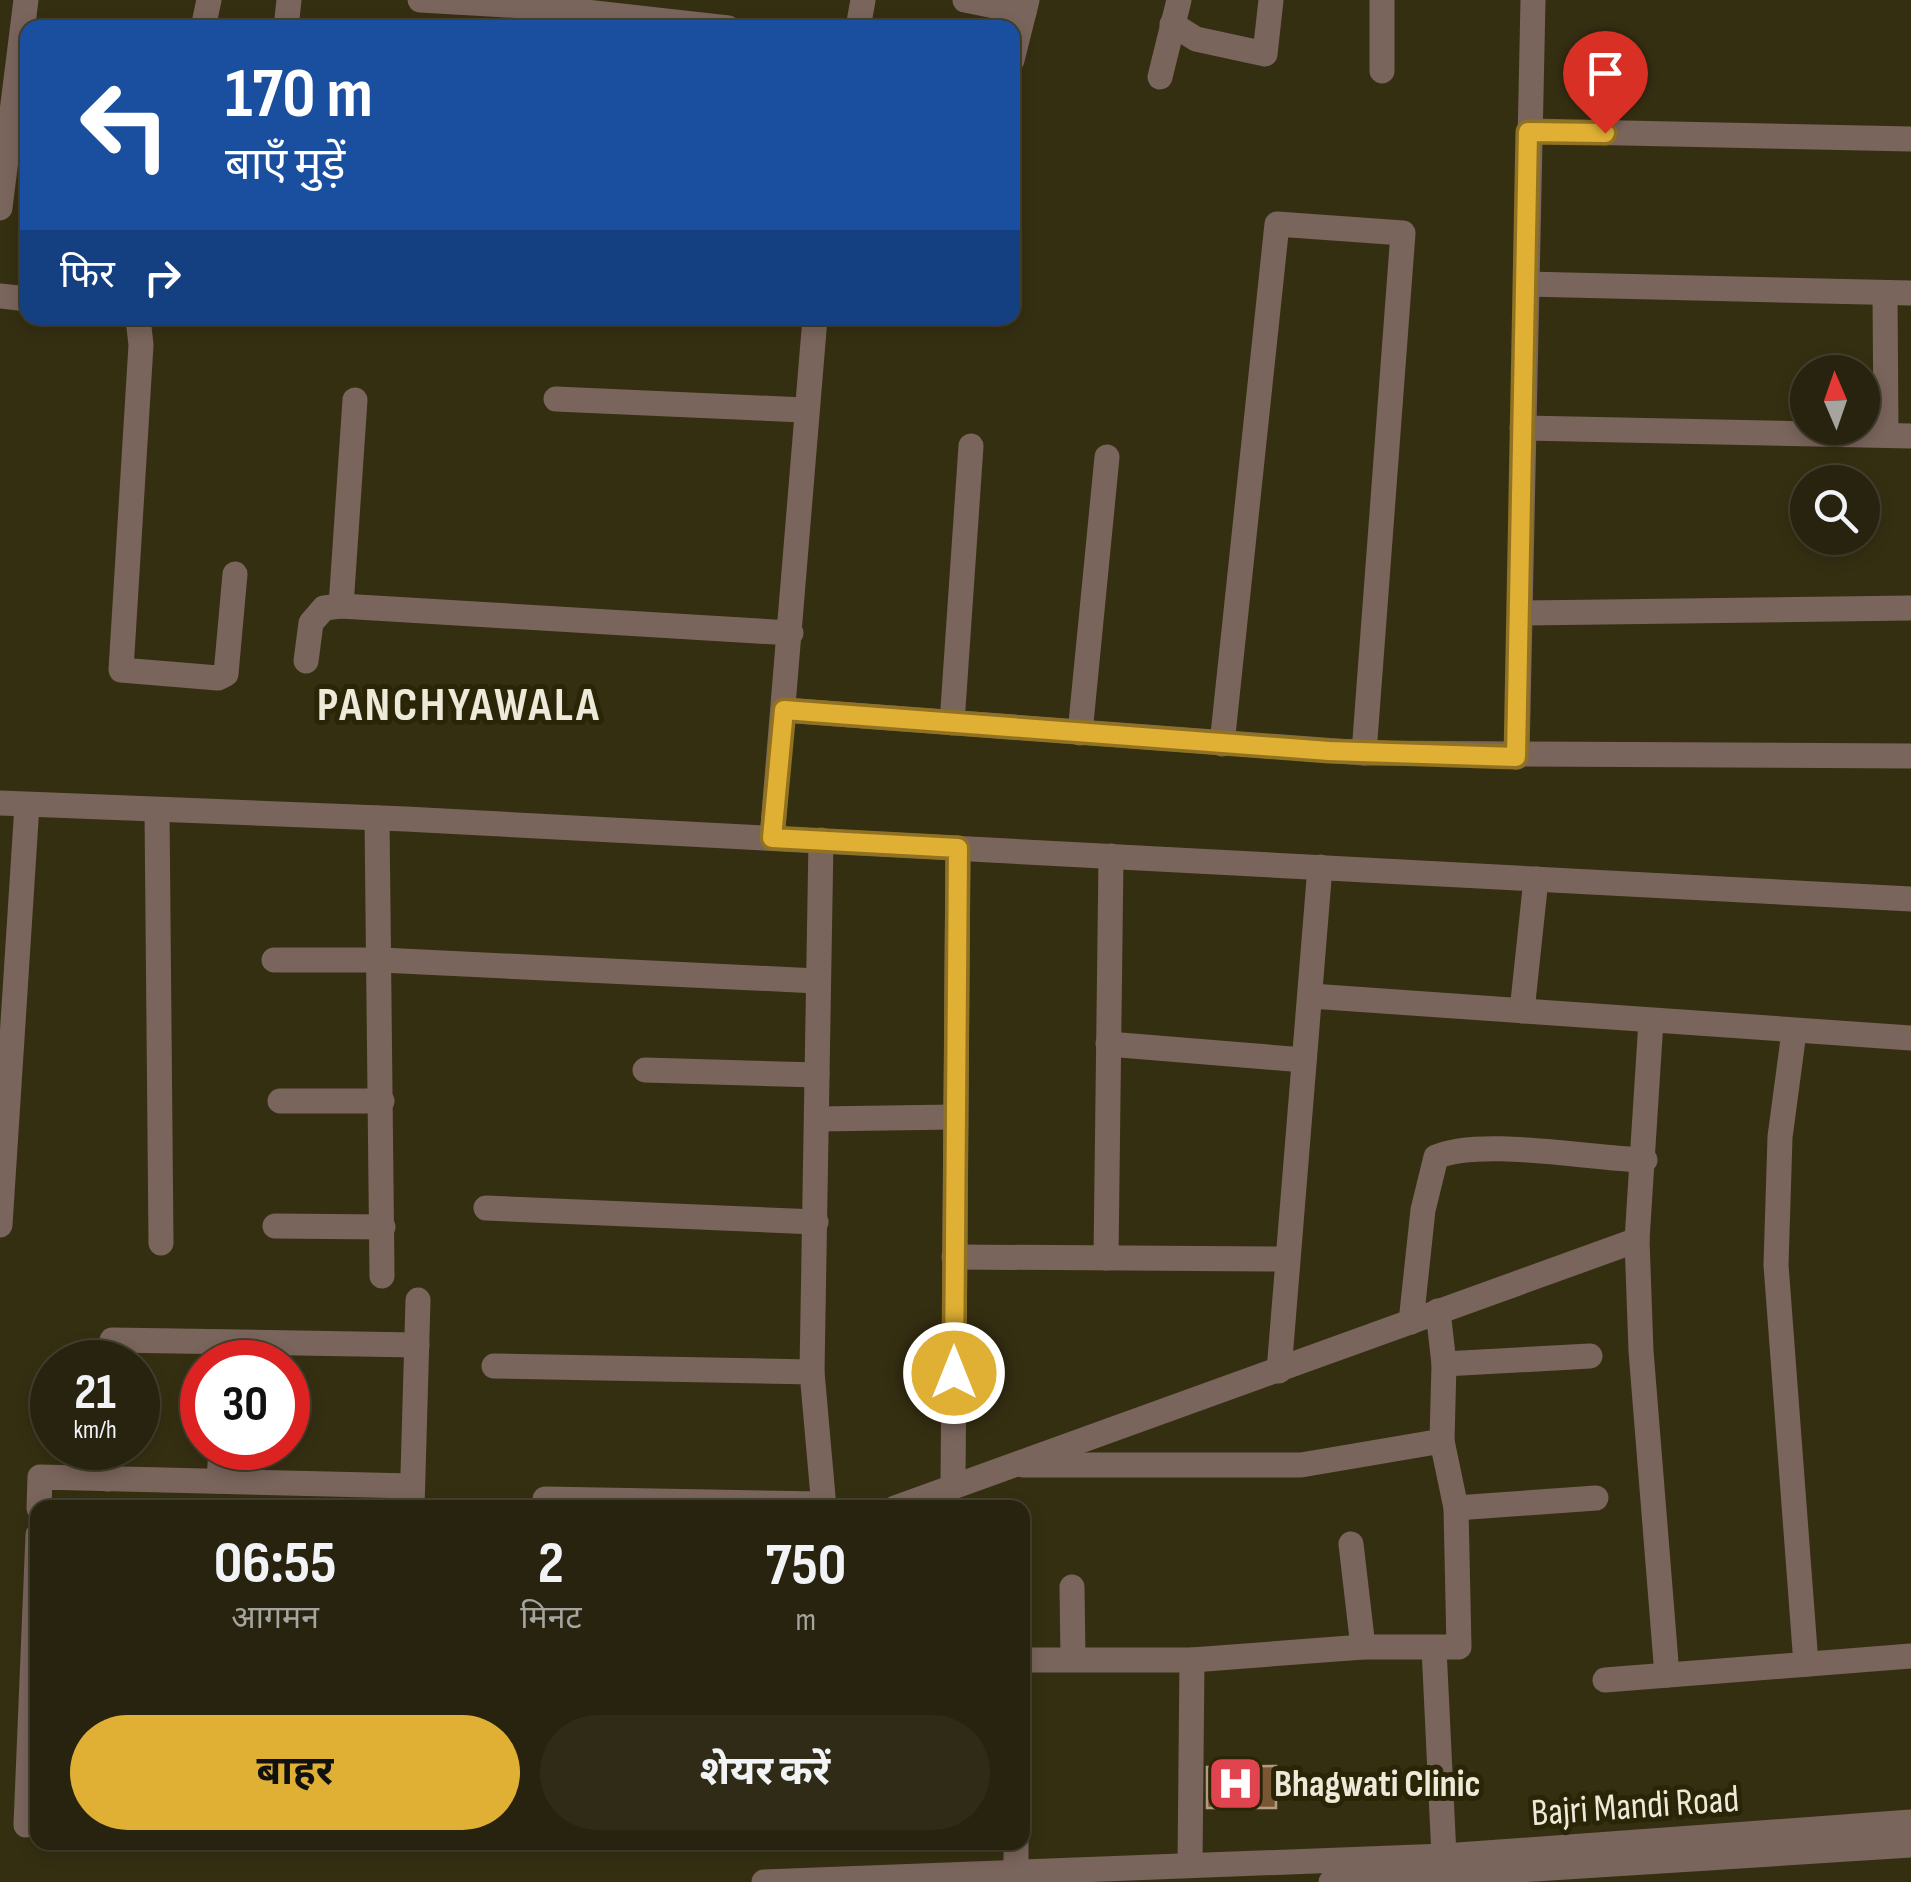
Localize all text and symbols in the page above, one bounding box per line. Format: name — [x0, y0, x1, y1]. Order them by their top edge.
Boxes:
pin — [1563, 31, 1648, 134]
icon: arrive — [1578, 46, 1633, 101]
text: 170 m — [225, 53, 373, 137]
icon: left — [60, 60, 190, 190]
text: बाएँ मुड़ें — [225, 138, 345, 193]
icon: right — [135, 250, 190, 305]
text: फिर — [60, 253, 115, 298]
north arrow — [1790, 355, 1880, 445]
map controls — [1790, 355, 1880, 555]
button: search — [1790, 465, 1880, 555]
district label: PANCHYAWALA — [317, 677, 601, 734]
position arrow — [902, 1321, 1006, 1425]
speed limit sign: 30 — [180, 1340, 310, 1470]
text: 21 — [74, 1363, 116, 1423]
text: km/h — [73, 1415, 117, 1446]
text: 06:55 — [214, 1528, 337, 1600]
text: 2 — [538, 1528, 564, 1600]
text: 750 — [765, 1530, 846, 1602]
text: आगमन — [231, 1599, 319, 1638]
text: मिनट — [520, 1599, 582, 1638]
text: m — [795, 1601, 816, 1640]
button: बाहर — [70, 1715, 520, 1830]
button: शेयर करें — [540, 1715, 990, 1830]
hospital icon: Bhagwati Clinic — [1205, 1753, 1265, 1813]
place label: Bhagwati Clinic — [1274, 1762, 1480, 1807]
street label: Bajri Mandi Road — [1530, 1777, 1741, 1836]

